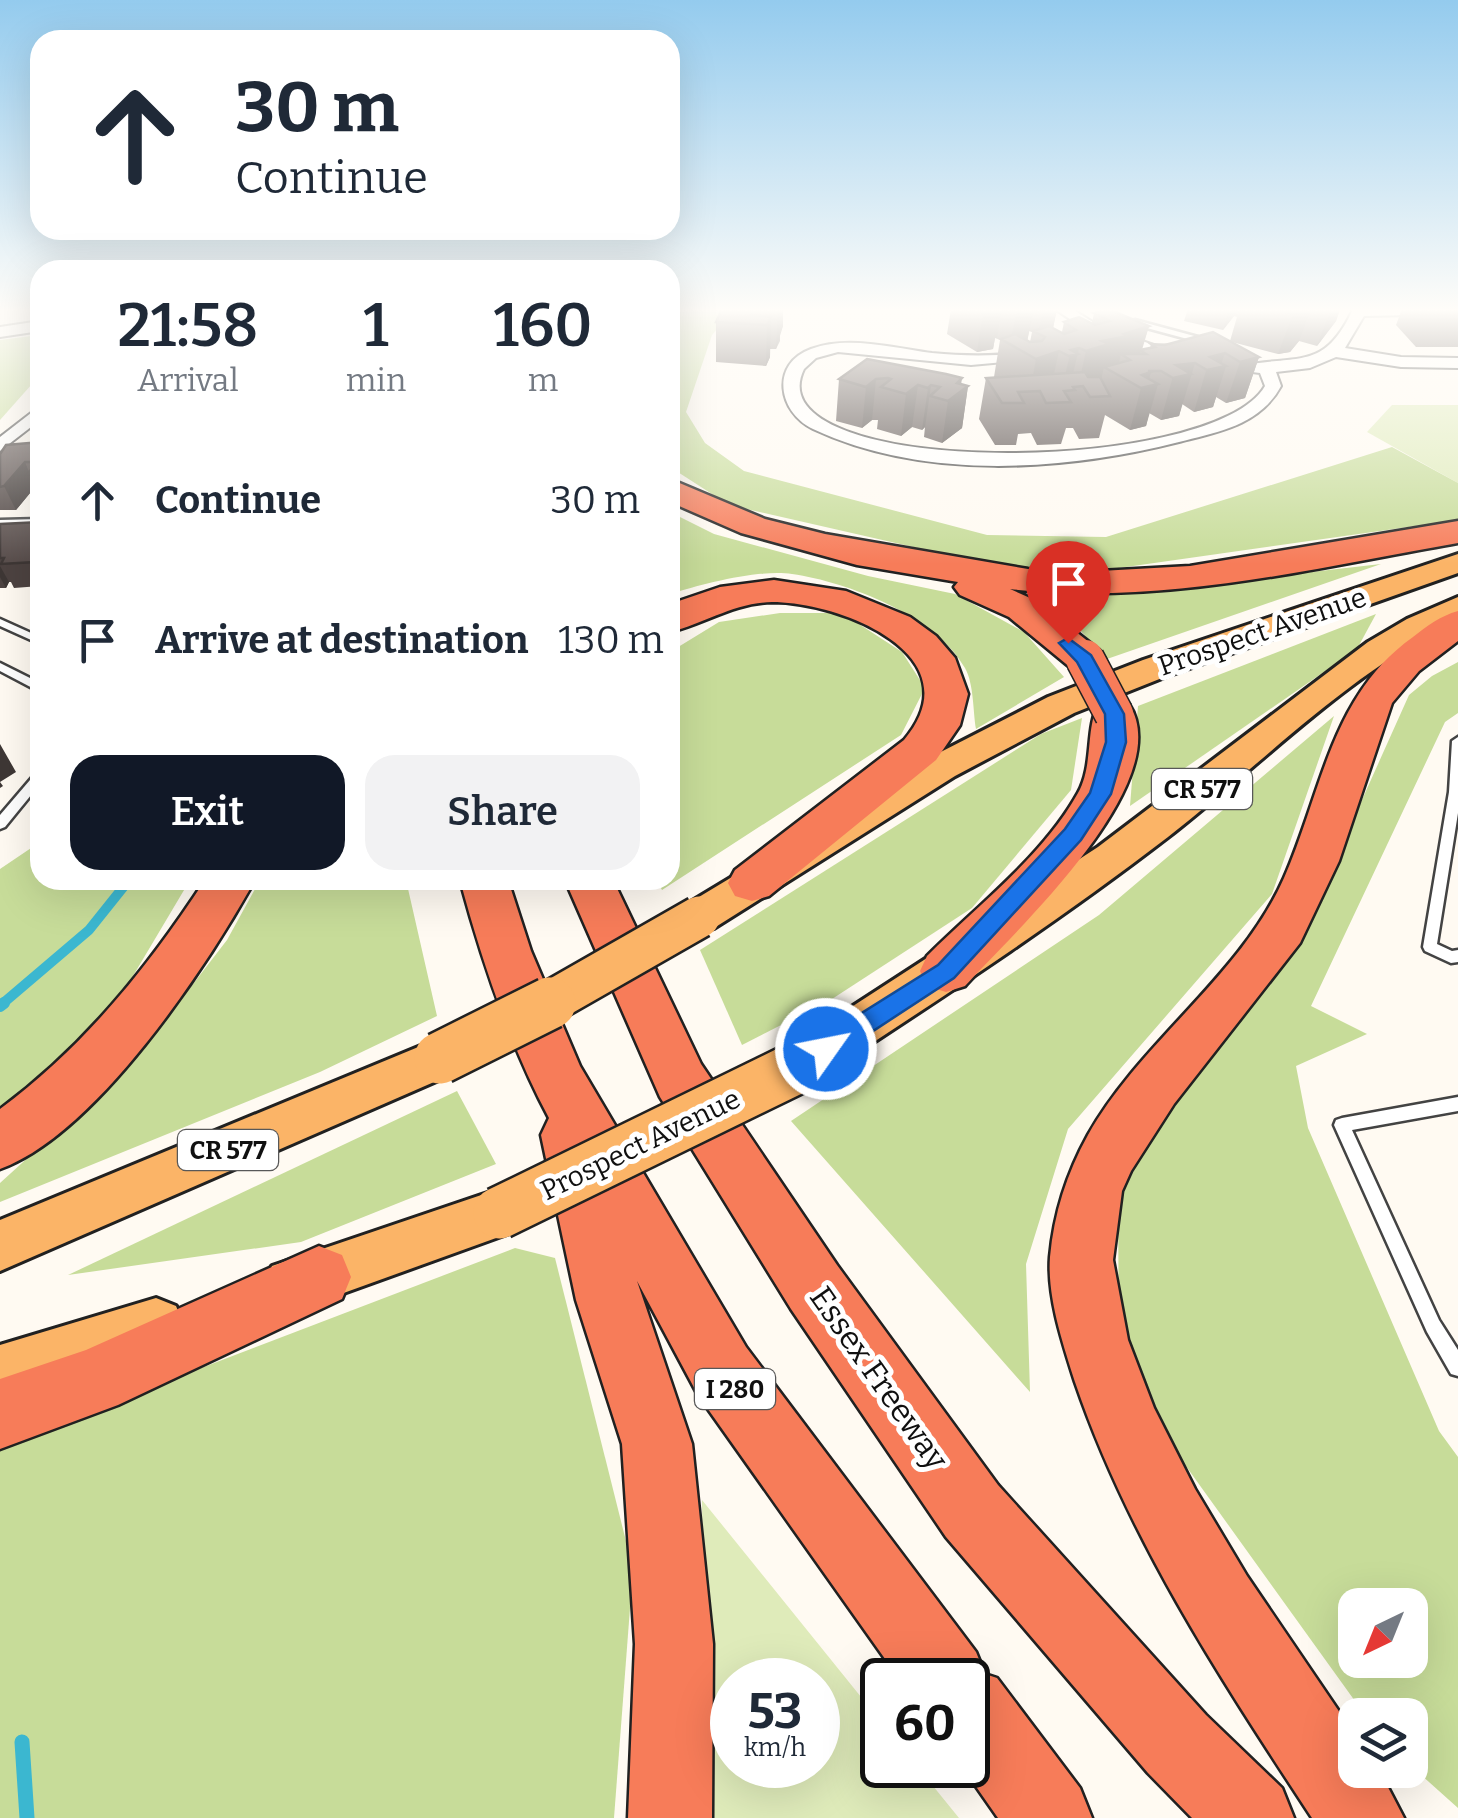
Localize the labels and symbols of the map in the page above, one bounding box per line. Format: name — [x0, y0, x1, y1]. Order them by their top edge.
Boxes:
pin — [1026, 541, 1111, 644]
street label: Prospect Avenue — [1154, 580, 1371, 683]
road number: CR 577 — [1152, 769, 1252, 809]
position arrow — [774, 997, 878, 1101]
street label: Prospect Avenue — [535, 1082, 745, 1207]
road number: CR 577 — [178, 1130, 278, 1170]
street label: Essex Freeway — [802, 1279, 957, 1477]
road number: I 280 — [695, 1369, 775, 1409]
north arrow — [1338, 1588, 1428, 1678]
speed limit sign: 60 — [860, 1658, 990, 1788]

